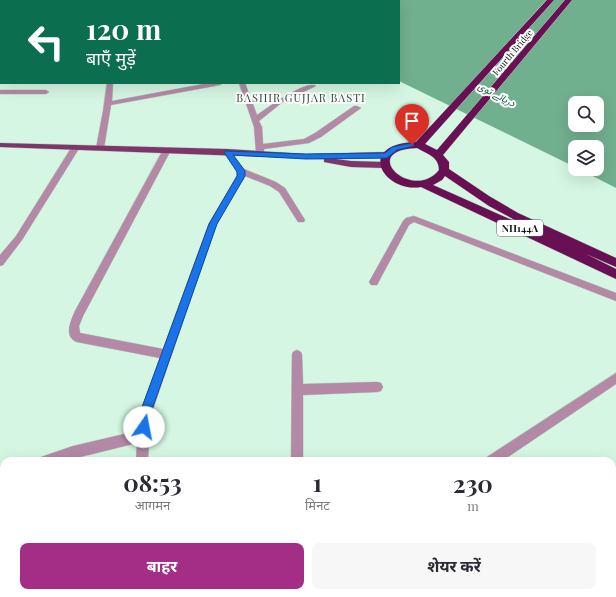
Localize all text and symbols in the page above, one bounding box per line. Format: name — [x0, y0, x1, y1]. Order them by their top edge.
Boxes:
text: 120 m — [86, 10, 161, 47]
icon: left — [20, 16, 72, 68]
street label: Fourth Bridge — [489, 26, 535, 77]
text: बाएँ मुड़ें — [86, 46, 136, 70]
water label: دریائے توی — [476, 78, 518, 110]
district label: BASHIR GUJJAR BASTI — [236, 90, 366, 105]
map controls — [568, 96, 604, 176]
button: search — [568, 96, 604, 132]
pin — [395, 104, 429, 145]
icon: arrive — [401, 110, 423, 132]
button: layers — [568, 140, 604, 176]
road number: NH144A — [497, 220, 543, 236]
position arrow — [123, 406, 165, 448]
text: 08:53 — [123, 466, 182, 498]
text: 1 — [313, 466, 322, 498]
text: 230 — [453, 467, 493, 499]
text: आगमन — [135, 496, 170, 513]
text: मिनट — [305, 496, 330, 513]
text: m — [467, 497, 479, 514]
button: बाहर — [20, 543, 304, 589]
button: शेयर करें — [312, 543, 596, 589]

